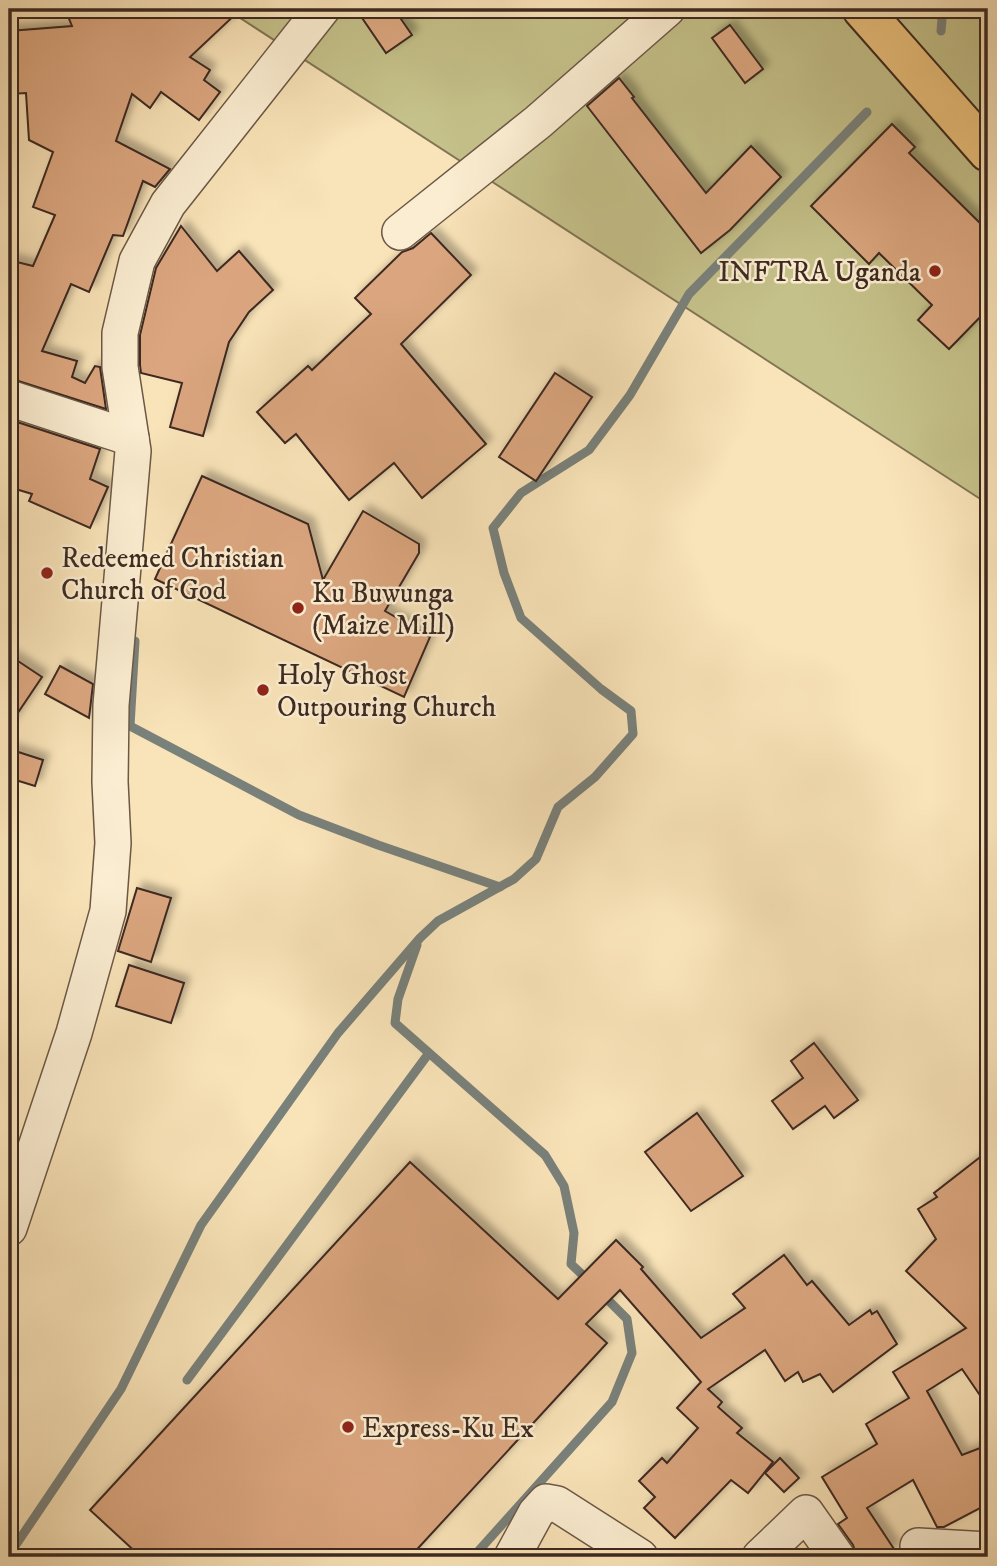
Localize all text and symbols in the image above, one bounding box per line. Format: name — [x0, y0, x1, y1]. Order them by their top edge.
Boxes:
place label: INFTRA Uganda — [718, 255, 921, 290]
marker: INFTRA Uganda — [927, 263, 943, 279]
place label: Redeemed Christian Church of God — [61, 541, 284, 608]
marker: Redeemed Christian Church of God — [39, 565, 55, 581]
place label: Ku Buwunga (Maize Mill) — [312, 576, 455, 643]
marker: Ku Buwunga (Maize Mill) — [290, 600, 306, 616]
place label: Holy Ghost Outpouring Church — [277, 658, 496, 725]
marker: Holy Ghost Outpouring Church — [255, 682, 271, 698]
place label: Express-Ku Ex — [362, 1411, 534, 1446]
marker: Express-Ku Ex — [340, 1419, 356, 1435]

